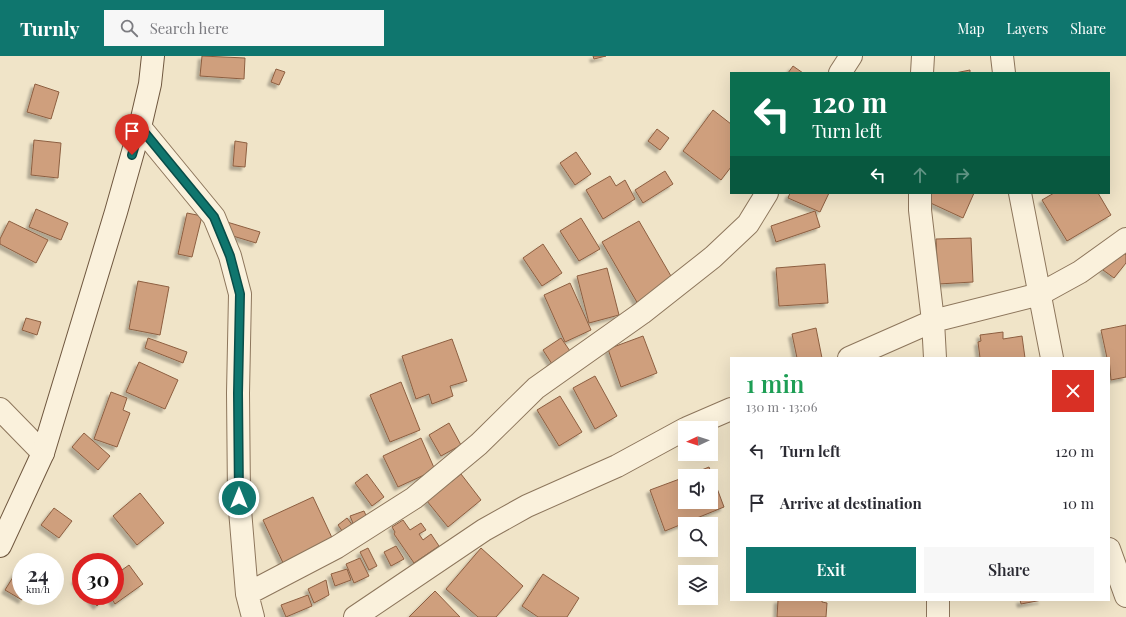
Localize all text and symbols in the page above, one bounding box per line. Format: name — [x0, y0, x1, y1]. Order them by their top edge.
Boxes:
search box — [104, 10, 384, 46]
text: Turnly — [20, 15, 80, 41]
icon: search — [118, 17, 140, 39]
text: Search here — [150, 18, 229, 38]
text: Map — [957, 19, 985, 38]
text: Layers — [1007, 19, 1048, 38]
text: Share — [1070, 19, 1106, 38]
text: 120 m — [812, 83, 887, 120]
icon: left — [746, 88, 798, 140]
pin — [115, 114, 149, 155]
text: Turn left — [812, 119, 882, 143]
icon: arrive — [121, 120, 143, 142]
icon: left — [867, 164, 889, 186]
icon: ahead — [909, 164, 931, 186]
icon: right — [951, 164, 973, 186]
text: 1 min — [746, 367, 804, 399]
button: close — [1052, 370, 1094, 412]
text: 130 m · 13:06 — [746, 398, 817, 415]
north arrow — [678, 421, 718, 461]
map controls — [678, 421, 718, 605]
icon: left — [746, 440, 768, 462]
text: Turn left — [780, 441, 841, 461]
text: 120 m — [1055, 441, 1094, 461]
button: sound — [678, 469, 718, 509]
position arrow — [218, 477, 260, 519]
icon: arrive — [746, 492, 768, 514]
text: Arrive at destination — [780, 493, 922, 513]
text: 10 m — [1062, 493, 1094, 513]
button: search — [678, 517, 718, 557]
button: Exit — [746, 547, 916, 593]
button: Share — [924, 547, 1094, 593]
speed limit sign: 30 — [72, 553, 124, 605]
text: 24 — [27, 560, 49, 587]
button: layers — [678, 565, 718, 605]
text: km/h — [26, 582, 50, 596]

